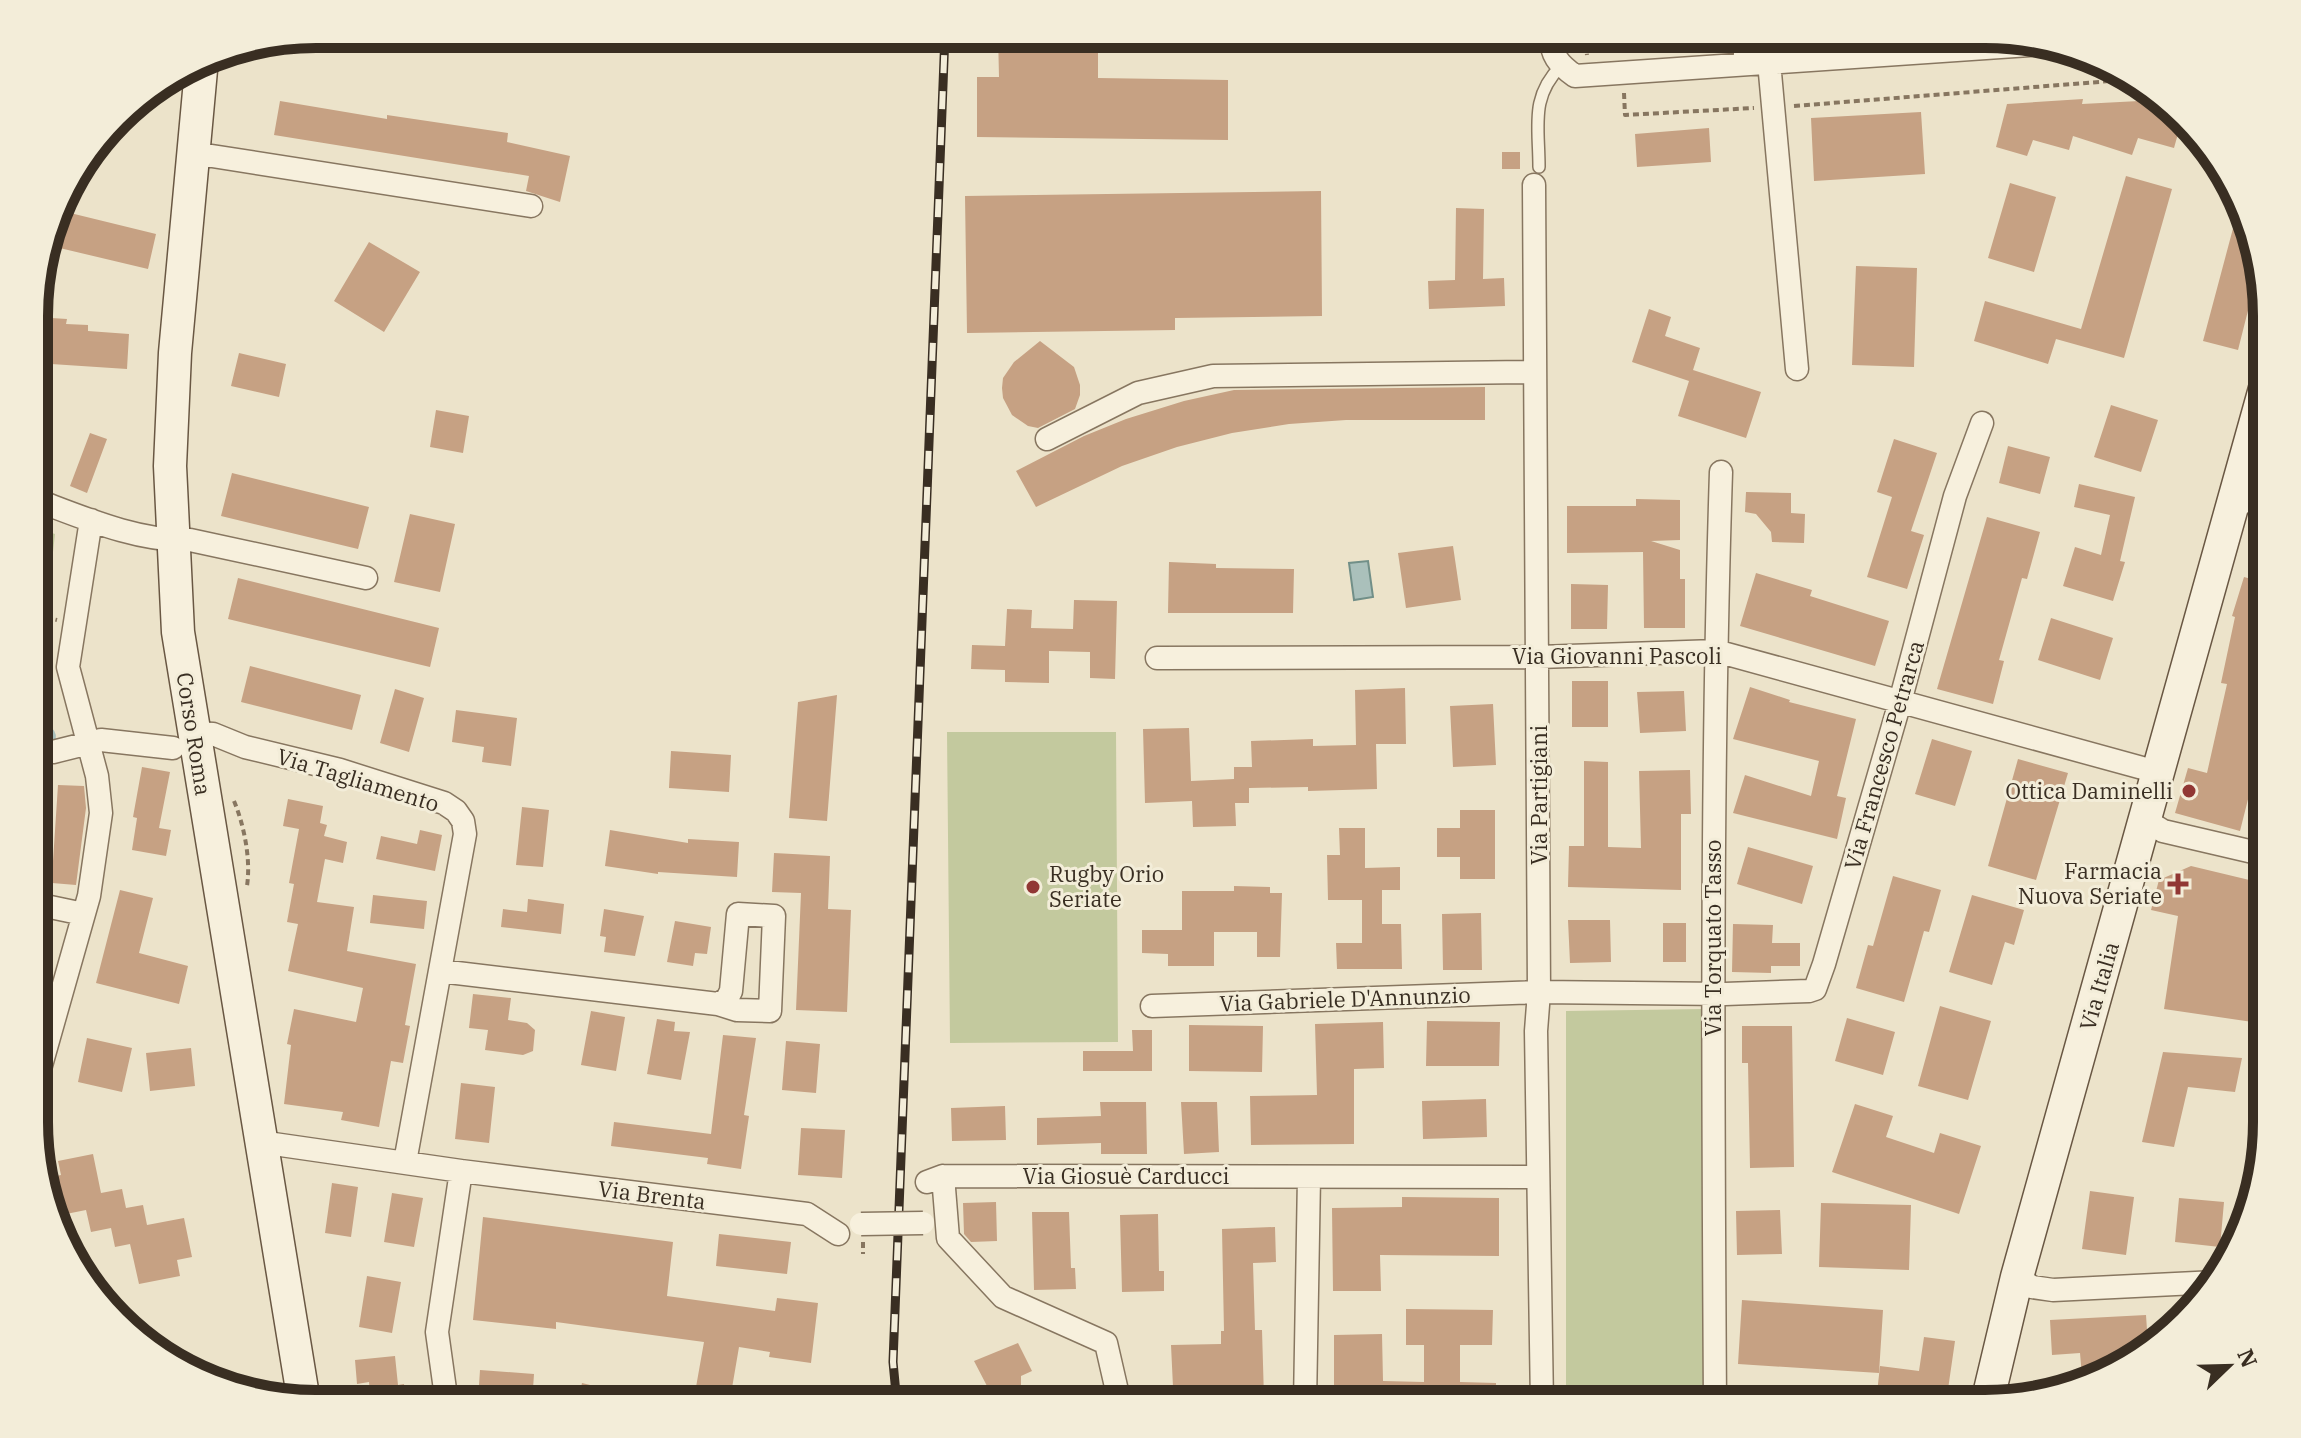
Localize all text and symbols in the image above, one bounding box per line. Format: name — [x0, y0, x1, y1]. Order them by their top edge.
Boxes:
street label: Via Francesco Petrarca — [1837, 637, 1930, 873]
street label: Via Giovanni Pascoli — [1512, 641, 1722, 670]
street label: Corso Roma — [170, 670, 219, 798]
street label: Via Partigiani — [1524, 725, 1553, 865]
street label: Via Tagliamento — [274, 741, 443, 818]
place label: Ottica Daminelli — [2005, 776, 2173, 805]
marker: Ottica Daminelli — [2180, 782, 2198, 800]
street label: Via Torquato Tasso — [1698, 840, 1727, 1036]
place label: Farmacia Nuova Seriate — [2018, 856, 2162, 910]
place label: Rugby Orio Seriate — [1049, 859, 1164, 913]
marker: Farmacia Nuova Seriate — [2169, 875, 2187, 893]
marker: Rugby Orio Seriate — [1024, 878, 1042, 896]
street label: Via Italia — [2072, 938, 2125, 1034]
street label: Via Gabriele D'Annunzio — [1219, 980, 1471, 1017]
street label: Via Giosuè Carducci — [1023, 1161, 1230, 1190]
street label: Via Brenta — [597, 1174, 708, 1215]
north arrow — [2189, 1326, 2269, 1406]
text: N — [2231, 1344, 2265, 1372]

